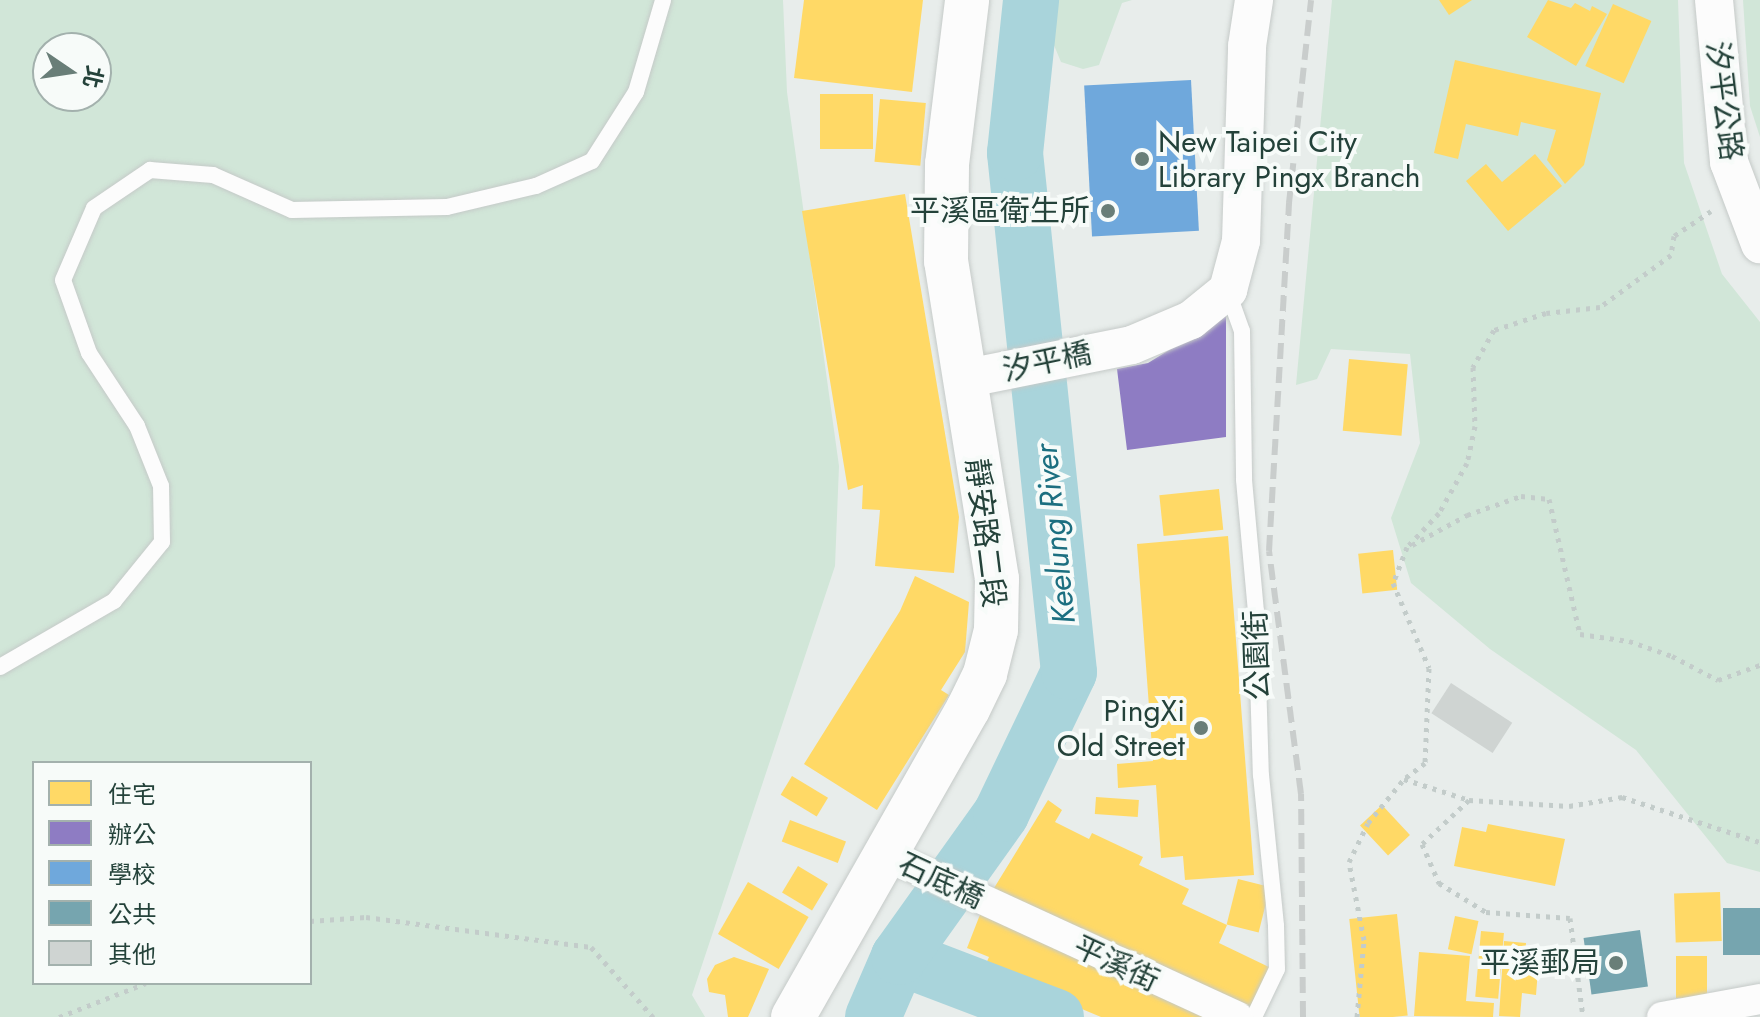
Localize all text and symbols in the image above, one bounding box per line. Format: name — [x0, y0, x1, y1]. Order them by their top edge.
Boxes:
north arrow — [32, 32, 112, 112]
street label: 汐平公路 — [1699, 39, 1749, 163]
text: 北 — [75, 63, 112, 91]
place label: New Taipei City Library Pingx Branch — [1158, 124, 1420, 194]
marker: New Taipei City Library Pingx Branch — [1133, 150, 1151, 168]
place label: 平溪區衛生所 — [910, 193, 1090, 229]
marker: 平溪區衛生所 — [1097, 200, 1119, 222]
street label: 汐平橋 — [999, 335, 1095, 389]
water label: Keelung River — [1026, 442, 1084, 626]
street label: 靜安路二段 — [958, 456, 1012, 610]
street label: 公園街 — [1237, 609, 1277, 701]
place label: PingXi Old Street — [1057, 693, 1185, 764]
marker: PingXi Old Street — [1192, 719, 1210, 737]
legend — [32, 761, 312, 985]
text: 住宅 — [108, 777, 156, 812]
text: 辦公 — [108, 817, 156, 852]
street label: 石底橋 — [893, 846, 989, 916]
text: 學校 — [108, 857, 156, 892]
text: 公共 — [108, 897, 156, 932]
street label: 平溪街 — [1068, 929, 1164, 999]
text: 其他 — [108, 937, 156, 972]
place label: 平溪郵局 — [1480, 945, 1600, 981]
marker: 平溪郵局 — [1607, 954, 1625, 972]

